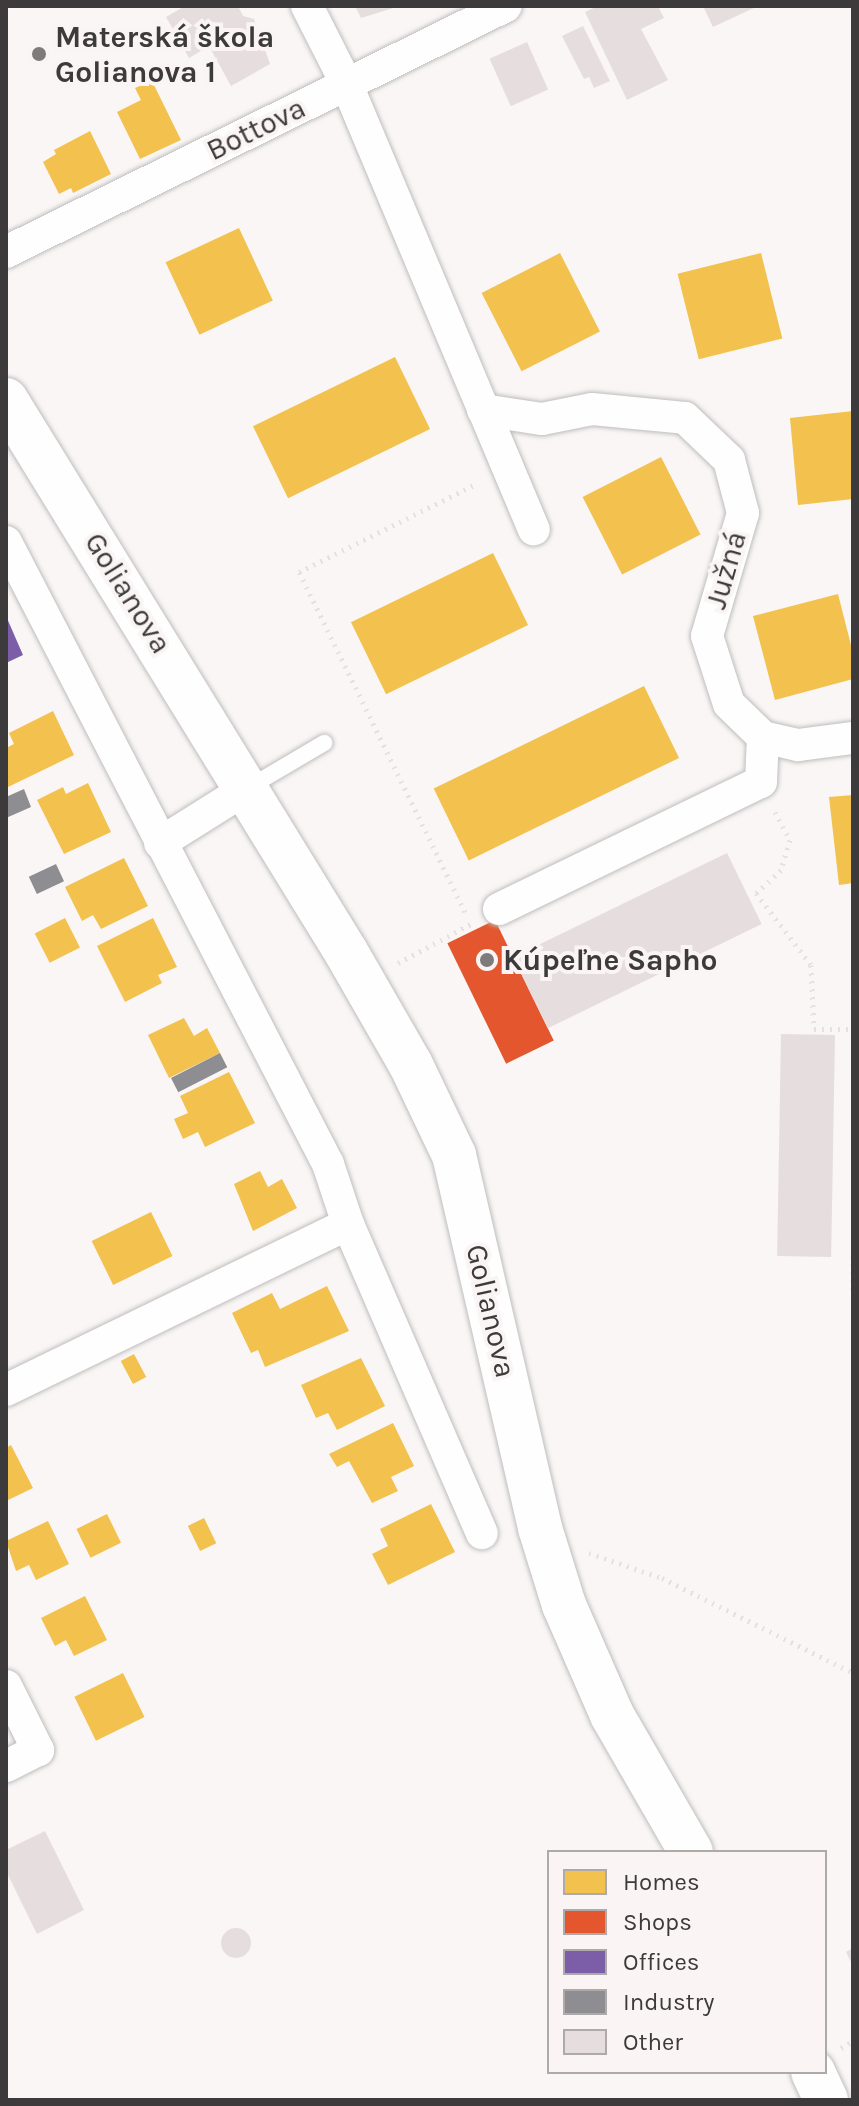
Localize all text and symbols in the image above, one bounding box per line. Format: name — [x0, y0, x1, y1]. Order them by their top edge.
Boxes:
place label: Materská škola Golianova 1 — [55, 19, 274, 90]
marker: Materská škola Golianova 1 — [30, 45, 48, 63]
street label: Bottova — [201, 90, 311, 168]
street label: Golianova — [77, 526, 179, 660]
street label: Južná — [698, 527, 754, 613]
place label: Kúpeľne Sapho — [503, 942, 718, 978]
marker: Kúpeľne Sapho — [478, 951, 496, 969]
street label: Golianova — [458, 1241, 524, 1381]
legend — [547, 1850, 827, 2074]
text: Homes — [623, 1868, 700, 1896]
text: Shops — [623, 1908, 692, 1936]
text: Offices — [623, 1948, 699, 1976]
text: Industry — [623, 1988, 714, 2016]
text: Other — [623, 2028, 683, 2056]

